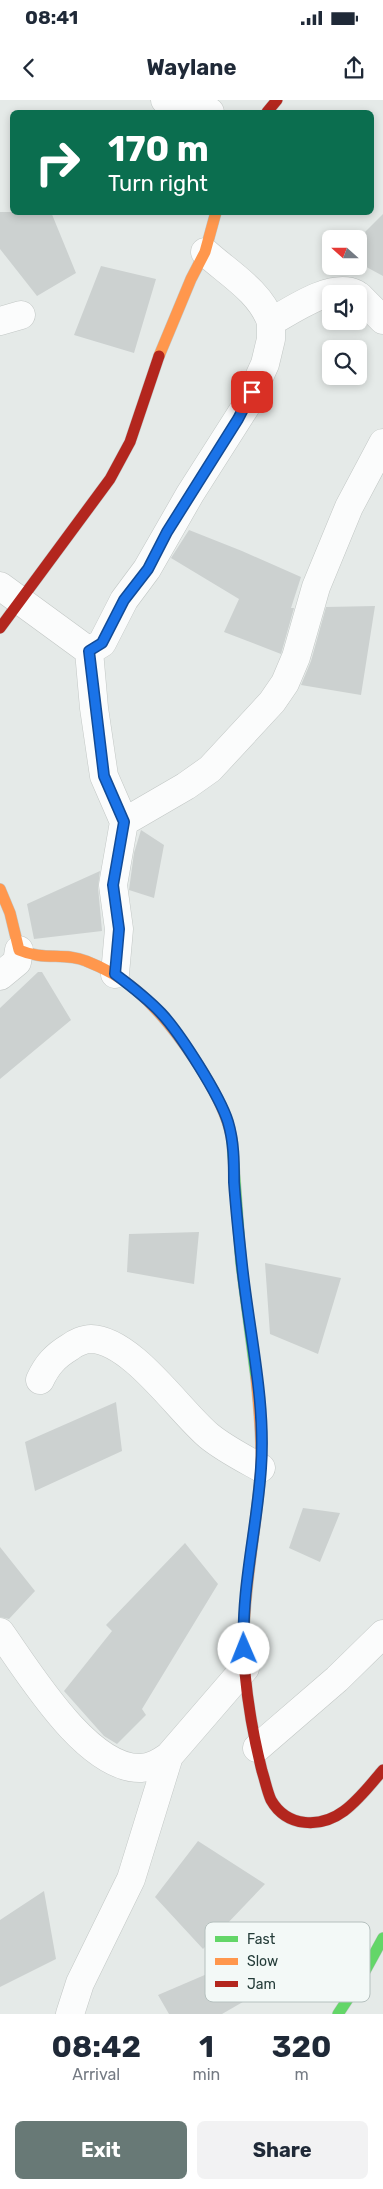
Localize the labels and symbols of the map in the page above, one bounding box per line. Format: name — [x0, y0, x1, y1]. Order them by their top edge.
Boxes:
north arrow — [322, 230, 368, 275]
pin — [231, 371, 273, 413]
position arrow — [217, 1622, 269, 1674]
legend — [205, 1922, 370, 2002]
text: Fast — [247, 1931, 276, 1948]
text: Slow — [247, 1953, 278, 1970]
text: Jam — [247, 1976, 276, 1993]

